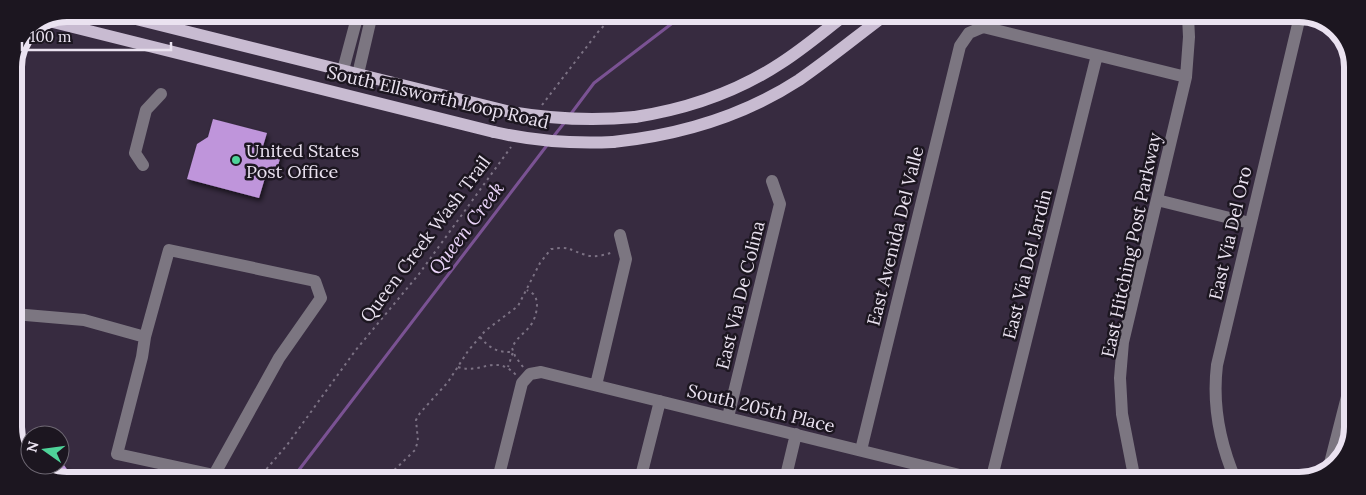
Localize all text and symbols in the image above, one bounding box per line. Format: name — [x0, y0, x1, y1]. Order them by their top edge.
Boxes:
scale bar — [22, 20, 171, 52]
text: 100 m — [30, 27, 71, 46]
street label: South Ellsworth Loop Road — [325, 60, 551, 134]
street label: East Hitching Post Parkway — [1096, 130, 1166, 360]
place label: United States Post Office — [246, 139, 359, 183]
street label: East Avenida Del Valle — [862, 144, 928, 328]
street label: Queen Creek Wash Trail — [355, 151, 495, 327]
marker: United States Post Office — [230, 154, 242, 166]
street label: East Via Del Oro — [1203, 164, 1257, 302]
water label: Queen Creek — [423, 177, 509, 279]
street label: East Via Del Jardin — [997, 186, 1057, 342]
street label: East Via De Colina — [710, 218, 770, 372]
street label: South 205th Place — [685, 379, 837, 438]
north arrow — [20, 425, 70, 475]
text: N — [22, 439, 42, 454]

